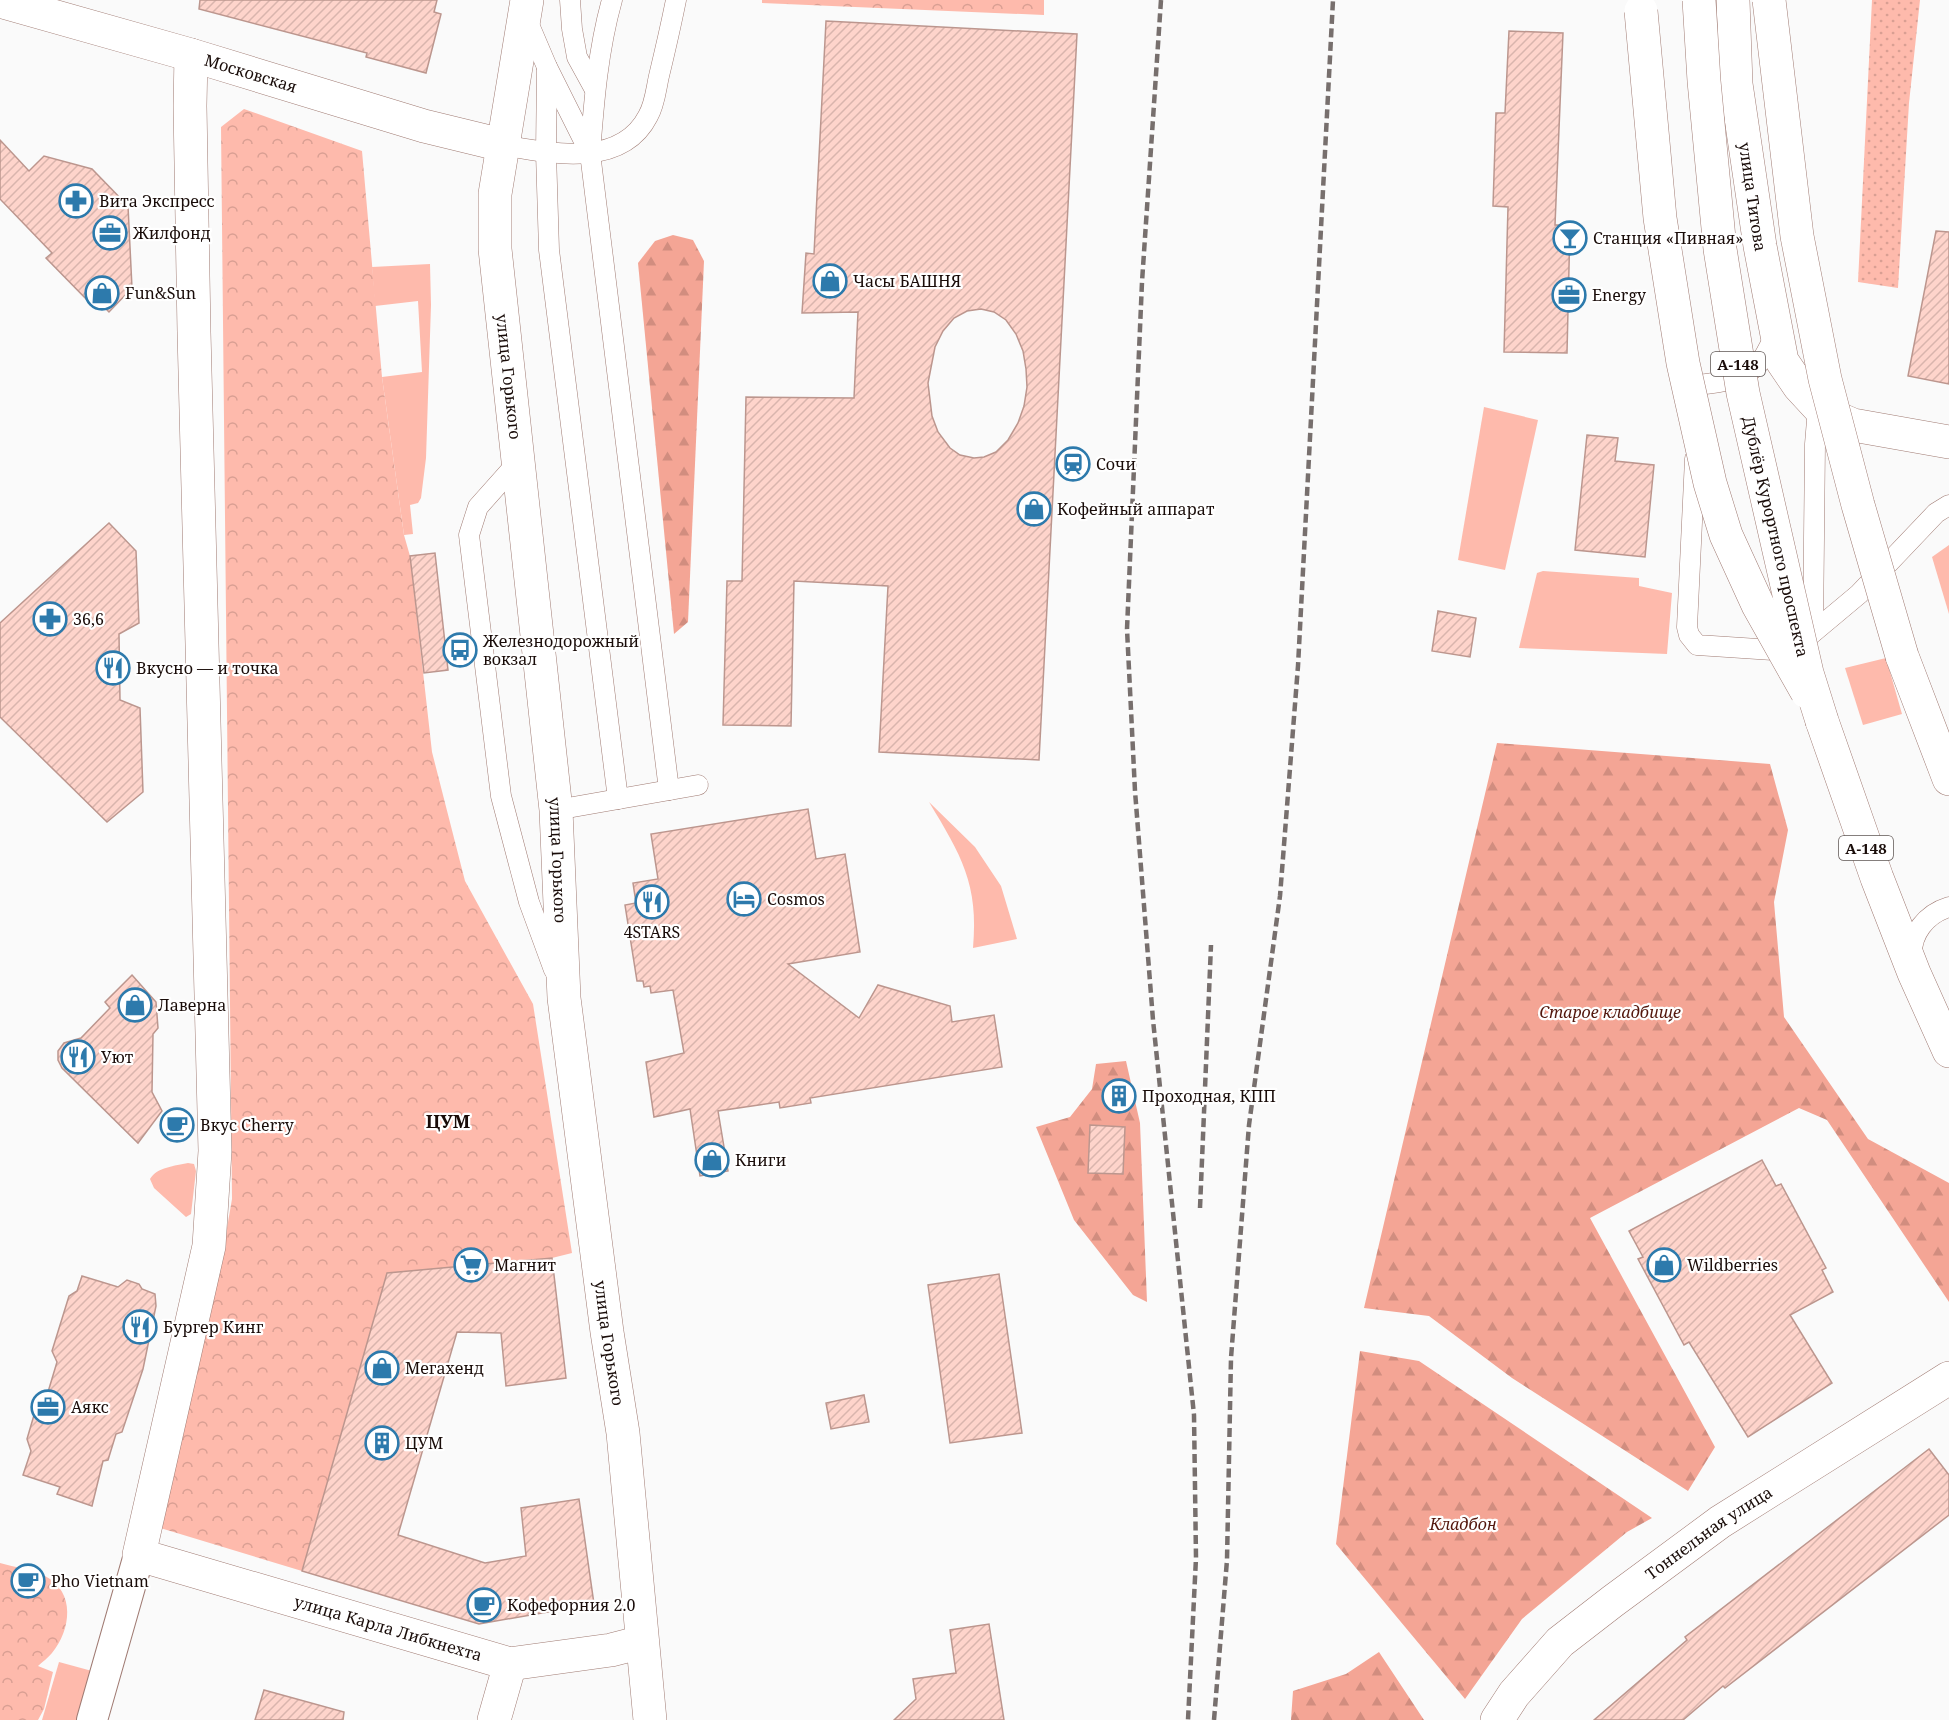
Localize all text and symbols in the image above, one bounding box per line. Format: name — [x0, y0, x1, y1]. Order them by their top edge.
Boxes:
street label: Московская — [202, 49, 300, 98]
street label: улица Титова — [1734, 141, 1772, 253]
pharmacy icon: Вита Экспресс — [58, 183, 94, 219]
place label: Вита Экспресс — [99, 190, 215, 212]
office icon: Жилфонд — [92, 215, 128, 251]
bar icon: Станция «Пивная» — [1552, 220, 1588, 256]
place label: Жилфонд — [132, 222, 211, 244]
place label: Станция «Пивная» — [1593, 227, 1743, 249]
shop icon: Часы БАШНЯ — [812, 263, 848, 299]
place label: Часы БАШНЯ — [853, 270, 961, 292]
shop icon: Fun&Sun — [84, 275, 120, 311]
office icon: Energy — [1551, 277, 1587, 313]
place label: Fun&Sun — [125, 282, 196, 304]
place label: Energy — [1592, 284, 1647, 306]
street label: улица Горького — [491, 313, 527, 441]
road number: А-148 — [1711, 352, 1765, 376]
street label: Дублёр Курортного проспекта — [1738, 414, 1814, 659]
station icon: Сочи — [1055, 446, 1091, 482]
place label: Сочи — [1096, 453, 1136, 475]
shop icon: Кофейный аппарат — [1016, 491, 1052, 527]
place label: Кофейный аппарат — [1057, 498, 1215, 520]
pharmacy icon: 36,6 — [32, 601, 68, 637]
place label: 36,6 — [73, 608, 104, 630]
place label: Железнодорожный вокзал — [482, 630, 639, 670]
bus stop icon: Железнодорожный вокзал — [442, 632, 478, 668]
restaurant icon: Вкусно — и точка — [95, 650, 131, 686]
place label: Вкусно — и точка — [136, 657, 279, 679]
street label: улица Горького — [544, 796, 572, 924]
road number: А-148 — [1839, 836, 1893, 860]
hotel icon: Cosmos — [726, 881, 762, 917]
restaurant icon: 4STARS — [634, 884, 670, 920]
place label: Cosmos — [767, 888, 825, 910]
place label: 4STARS — [624, 921, 680, 943]
shop icon: Лаверна — [117, 987, 153, 1023]
place label: Лаверна — [158, 994, 226, 1016]
park label: Старое кладбище — [1539, 1001, 1681, 1023]
restaurant icon: Уют — [60, 1039, 96, 1075]
place label: Уют — [101, 1046, 134, 1068]
building icon: Проходная, КПП — [1101, 1078, 1137, 1114]
place label: Проходная, КПП — [1142, 1085, 1276, 1107]
cafe icon: Вкус Cherry — [159, 1107, 195, 1143]
district label: ЦУМ — [426, 1109, 470, 1133]
place label: Вкус Cherry — [200, 1114, 295, 1136]
shop icon: Книги — [694, 1142, 730, 1178]
place label: Книги — [735, 1149, 786, 1171]
supermarket icon: Магнит — [453, 1247, 489, 1283]
shop icon: Wildberries — [1646, 1247, 1682, 1283]
place label: Магнит — [494, 1254, 557, 1276]
place label: Wildberries — [1687, 1254, 1778, 1276]
street label: улица Горького — [589, 1279, 629, 1407]
restaurant icon: Бургер Кинг — [122, 1309, 158, 1345]
place label: Бургер Кинг — [163, 1316, 264, 1338]
shop icon: Мегахенд — [364, 1350, 400, 1386]
place label: Мегахенд — [405, 1357, 484, 1379]
office icon: Аякс — [30, 1389, 66, 1425]
place label: Аякс — [71, 1396, 109, 1418]
building icon: ЦУМ — [364, 1425, 400, 1461]
place label: ЦУМ — [405, 1432, 443, 1454]
street label: Тоннельная улица — [1641, 1481, 1776, 1585]
park label: Кладбон — [1428, 1513, 1497, 1535]
cafe icon: Pho Vietnam — [10, 1563, 46, 1599]
place label: Pho Vietnam — [51, 1570, 149, 1592]
cafe icon: Кофефорния 2.0 — [466, 1587, 502, 1623]
street label: улица Карла Либкнехта — [292, 1590, 485, 1666]
place label: Кофефорния 2.0 — [507, 1594, 635, 1616]

